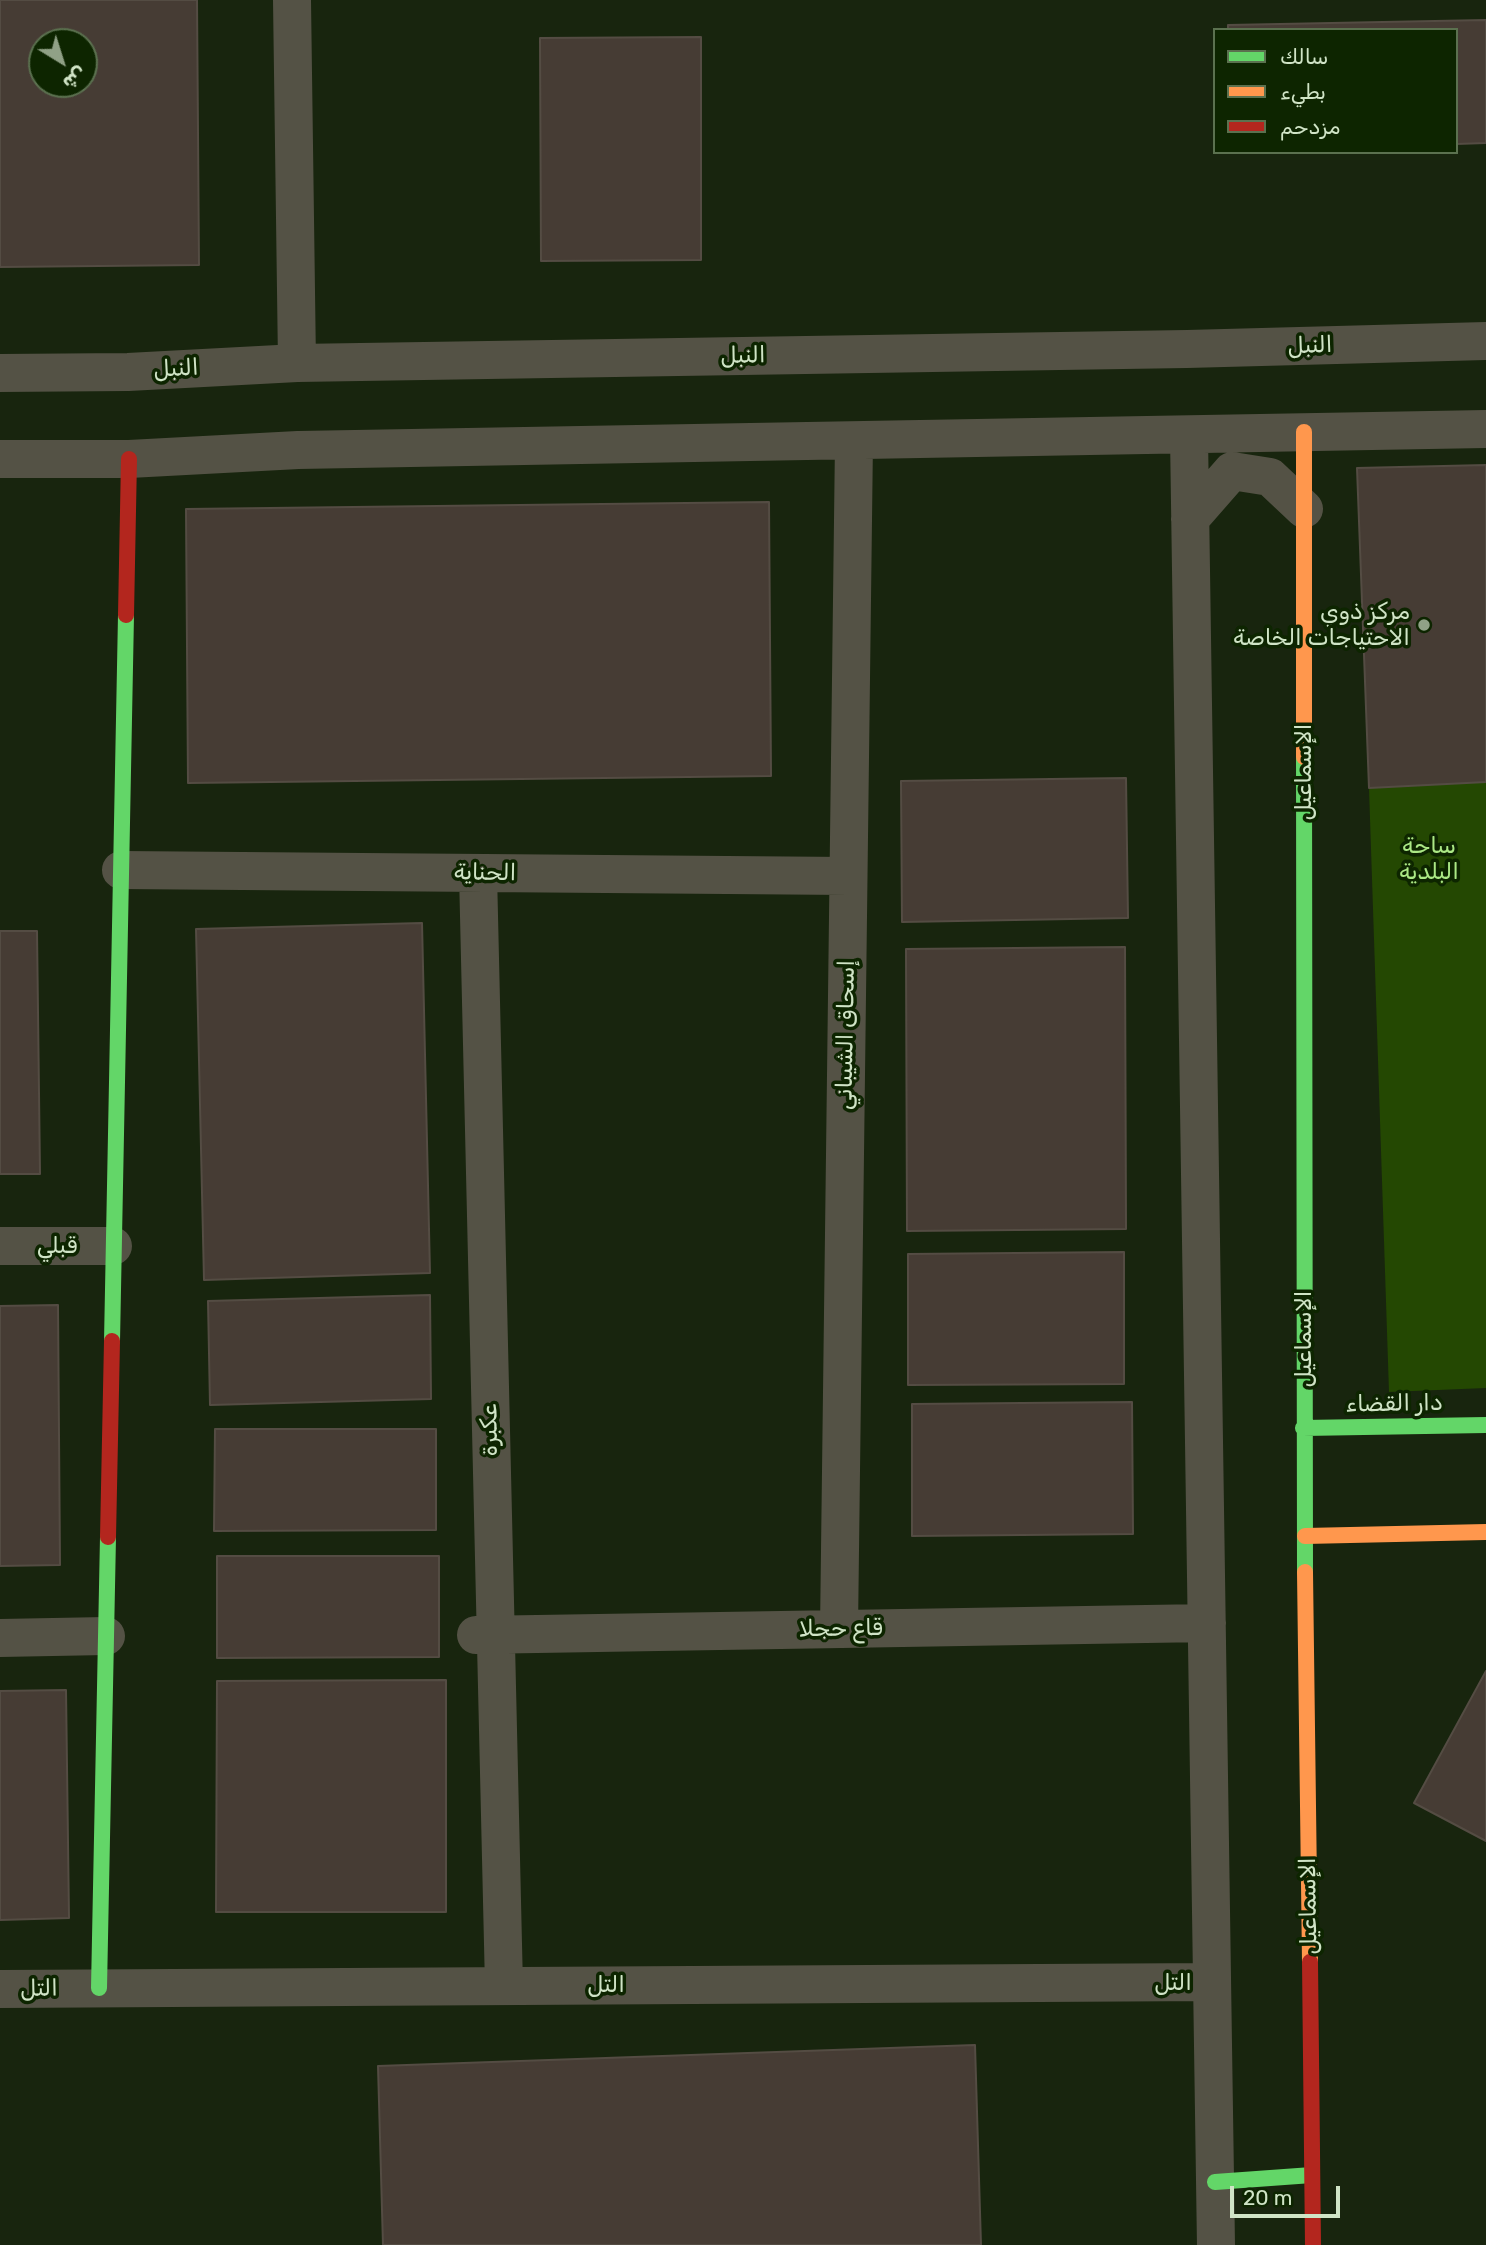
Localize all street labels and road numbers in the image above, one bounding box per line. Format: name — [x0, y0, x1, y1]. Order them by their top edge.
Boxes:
street label: النبل — [1287, 331, 1333, 361]
street label: النبل — [720, 342, 766, 370]
street label: النبل — [153, 354, 199, 384]
street label: الإسماعيل — [1290, 723, 1318, 821]
street label: الحناية — [453, 859, 517, 887]
street label: إسحاق الشيباني — [831, 960, 861, 1110]
street label: قبلي — [37, 1232, 77, 1260]
street label: الإسماعيل — [1290, 1290, 1318, 1388]
street label: دار القضاء — [1345, 1389, 1443, 1419]
street label: عكبرة — [476, 1403, 504, 1457]
street label: قاع حجلا — [799, 1614, 883, 1644]
street label: الإسماعيل — [1294, 1857, 1324, 1955]
street label: التل — [1154, 1969, 1192, 1997]
street label: التل — [587, 1971, 625, 1999]
street label: التل — [20, 1975, 58, 2003]

